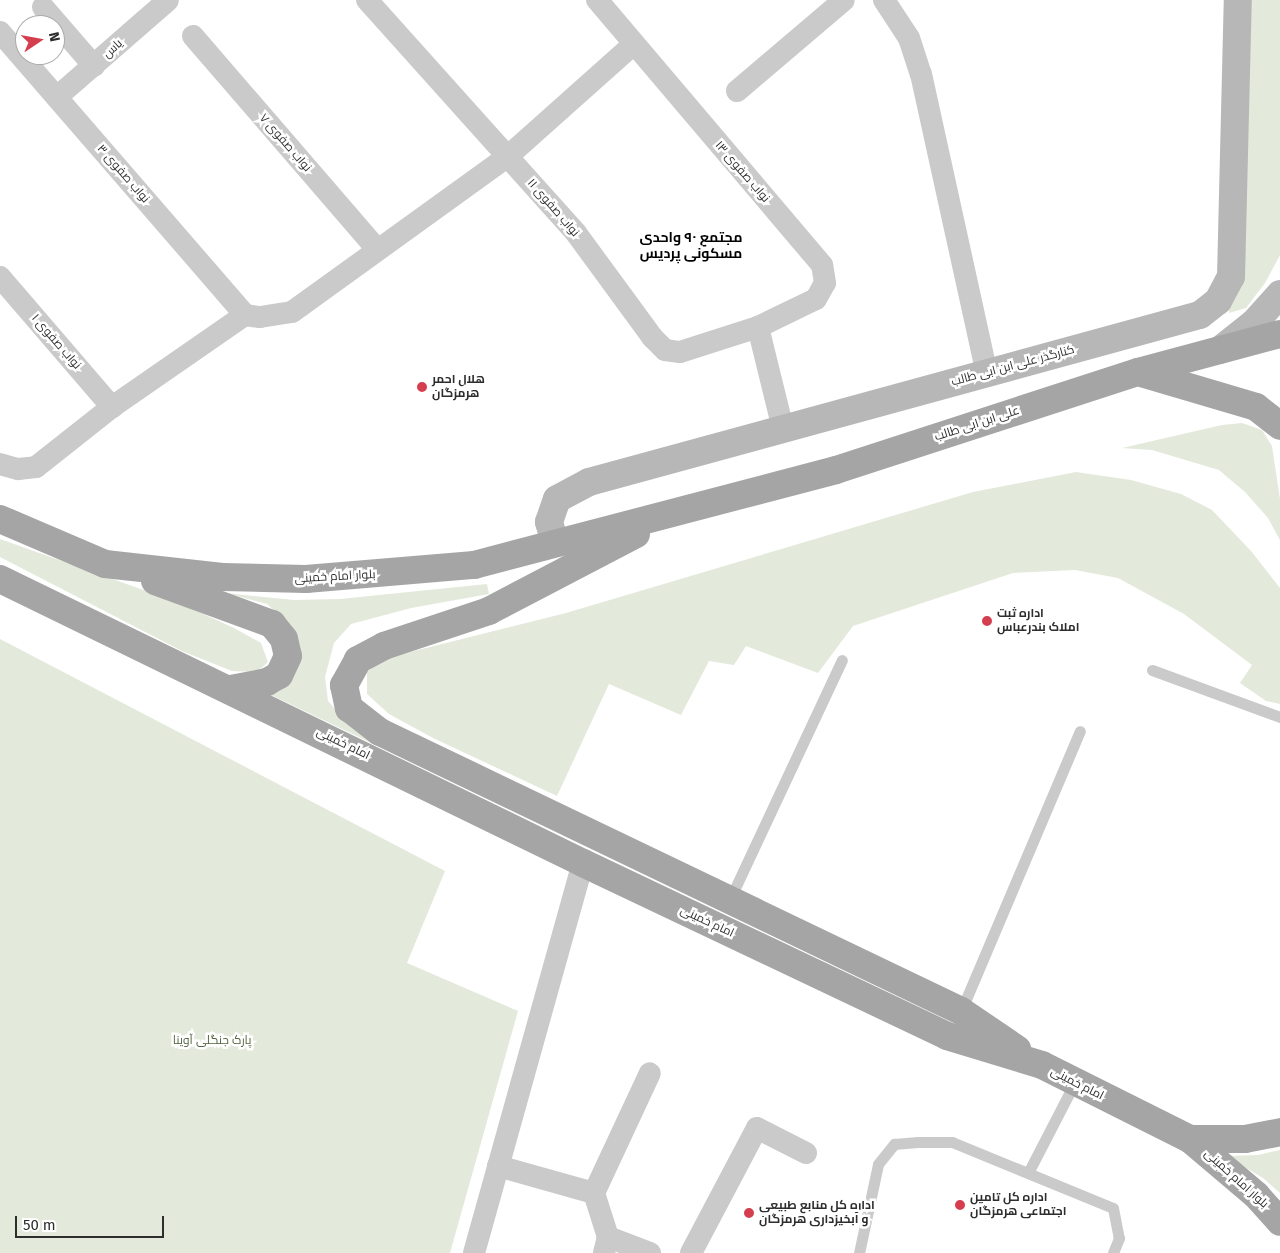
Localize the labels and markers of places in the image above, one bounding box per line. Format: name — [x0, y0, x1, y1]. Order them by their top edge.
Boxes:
place label: هلال احمر هرمزگان — [432, 373, 485, 401]
marker: هلال احمر هرمزگان — [416, 381, 428, 393]
place label: اداره ثبت املاک بندرعباس — [997, 607, 1079, 635]
marker: اداره ثبت املاک بندرعباس — [981, 615, 993, 627]
place label: اداره کل تامین اجتماعی هرمزگان — [970, 1191, 1066, 1219]
place label: اداره کل منابع طبیعی و آبخیزداری هرمزگان — [759, 1199, 875, 1227]
marker: اداره کل تامین اجتماعی هرمزگان — [954, 1199, 966, 1211]
marker: اداره کل منابع طبیعی و آبخیزداری هرمزگان — [743, 1207, 755, 1219]

